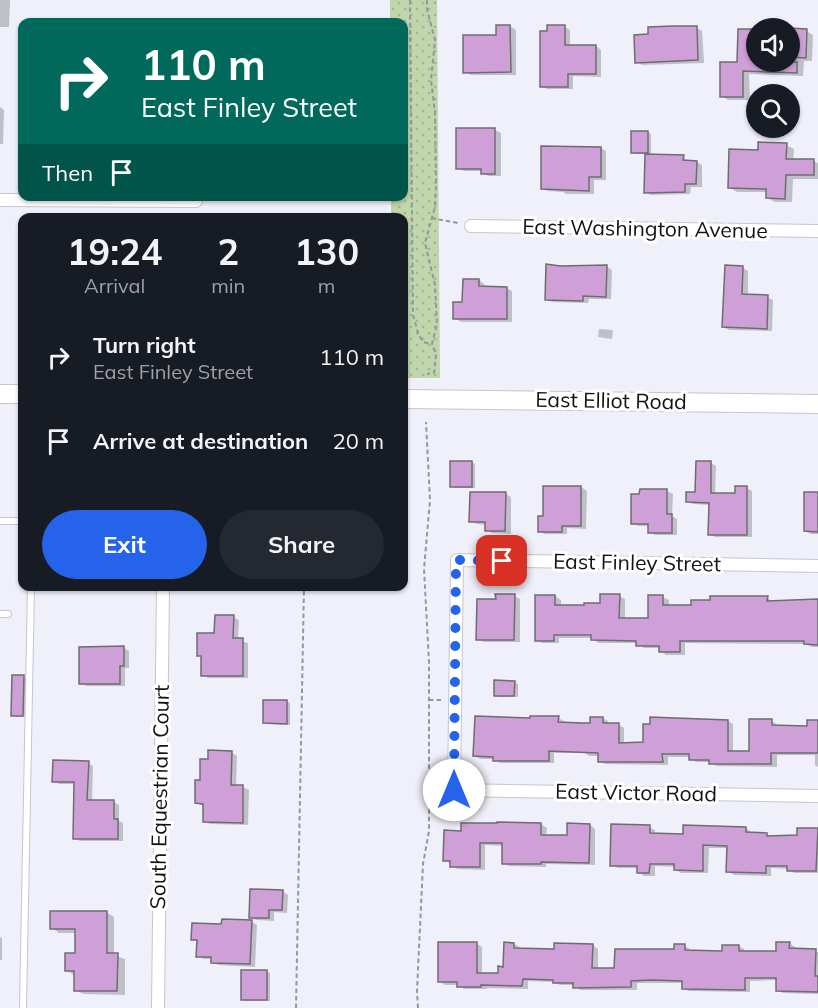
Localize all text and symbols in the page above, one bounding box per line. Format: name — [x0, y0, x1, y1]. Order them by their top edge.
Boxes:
map controls — [746, 18, 800, 138]
button: sound — [746, 18, 800, 72]
text: 110 m — [141, 38, 266, 91]
icon: right — [42, 42, 120, 120]
button: search — [746, 84, 800, 138]
text: East Finley Street — [141, 90, 357, 124]
icon: arrive — [105, 156, 138, 189]
text: Then — [42, 159, 93, 187]
street label: East Washington Avenue — [522, 213, 768, 243]
text: 19:24 — [67, 229, 162, 274]
text: 2 — [217, 229, 239, 274]
text: 130 — [294, 229, 359, 274]
text: Arrival — [84, 273, 145, 298]
text: min — [211, 273, 245, 298]
text: m — [318, 273, 335, 298]
text: Turn right — [93, 331, 196, 359]
icon: right — [42, 341, 75, 374]
text: 110 m — [319, 343, 384, 371]
text: East Finley Street — [93, 359, 253, 384]
street label: East Elliot Road — [535, 386, 687, 414]
icon: arrive — [42, 425, 75, 458]
text: Arrive at destination — [93, 427, 308, 455]
text: 20 m — [333, 427, 384, 455]
button: Exit — [42, 510, 207, 579]
button: Share — [219, 510, 384, 579]
pin — [476, 535, 527, 586]
icon: arrive — [485, 544, 518, 577]
street label: East Finley Street — [553, 548, 721, 576]
street label: South Equestrian Court — [144, 684, 174, 910]
position arrow — [422, 758, 486, 822]
street label: East Victor Road — [555, 778, 717, 806]

